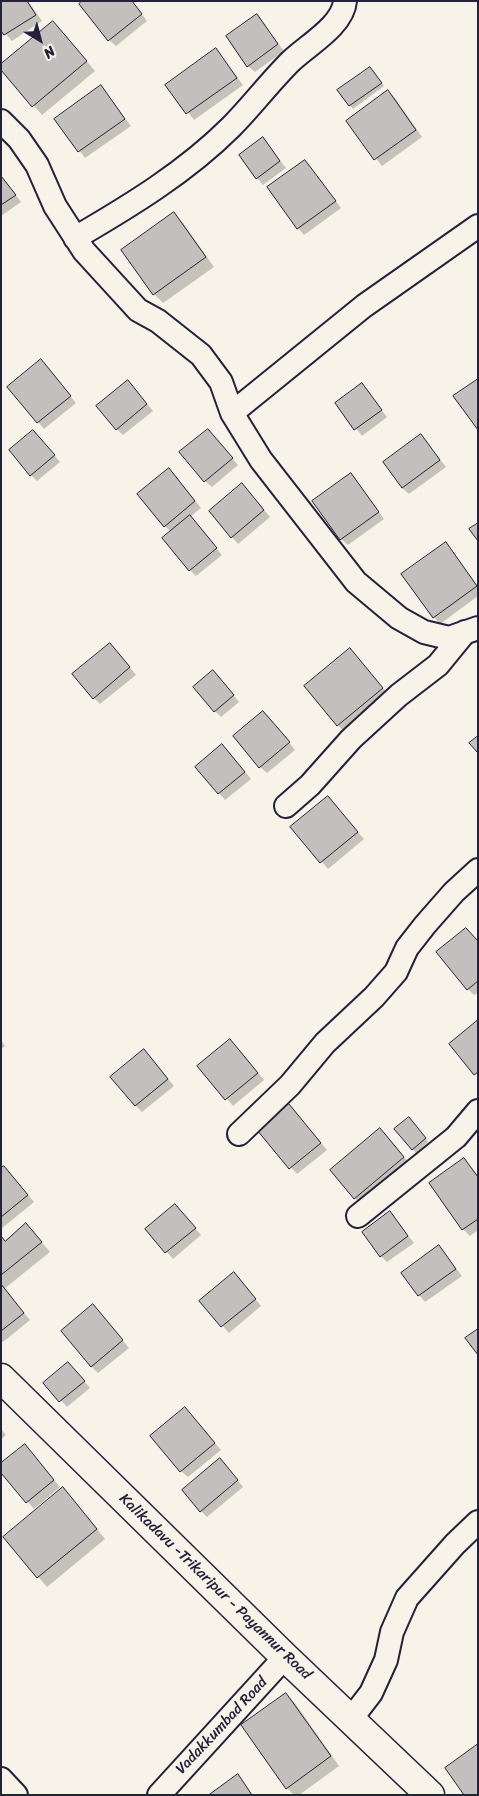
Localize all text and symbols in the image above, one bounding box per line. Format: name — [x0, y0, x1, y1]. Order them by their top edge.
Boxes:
north arrow — [15, 15, 65, 65]
text: N — [38, 39, 61, 65]
street label: Kalikadavu -Trikaripur - Payannur Road — [115, 1490, 315, 1684]
street label: Vadakkumbad Road — [173, 1674, 271, 1778]

